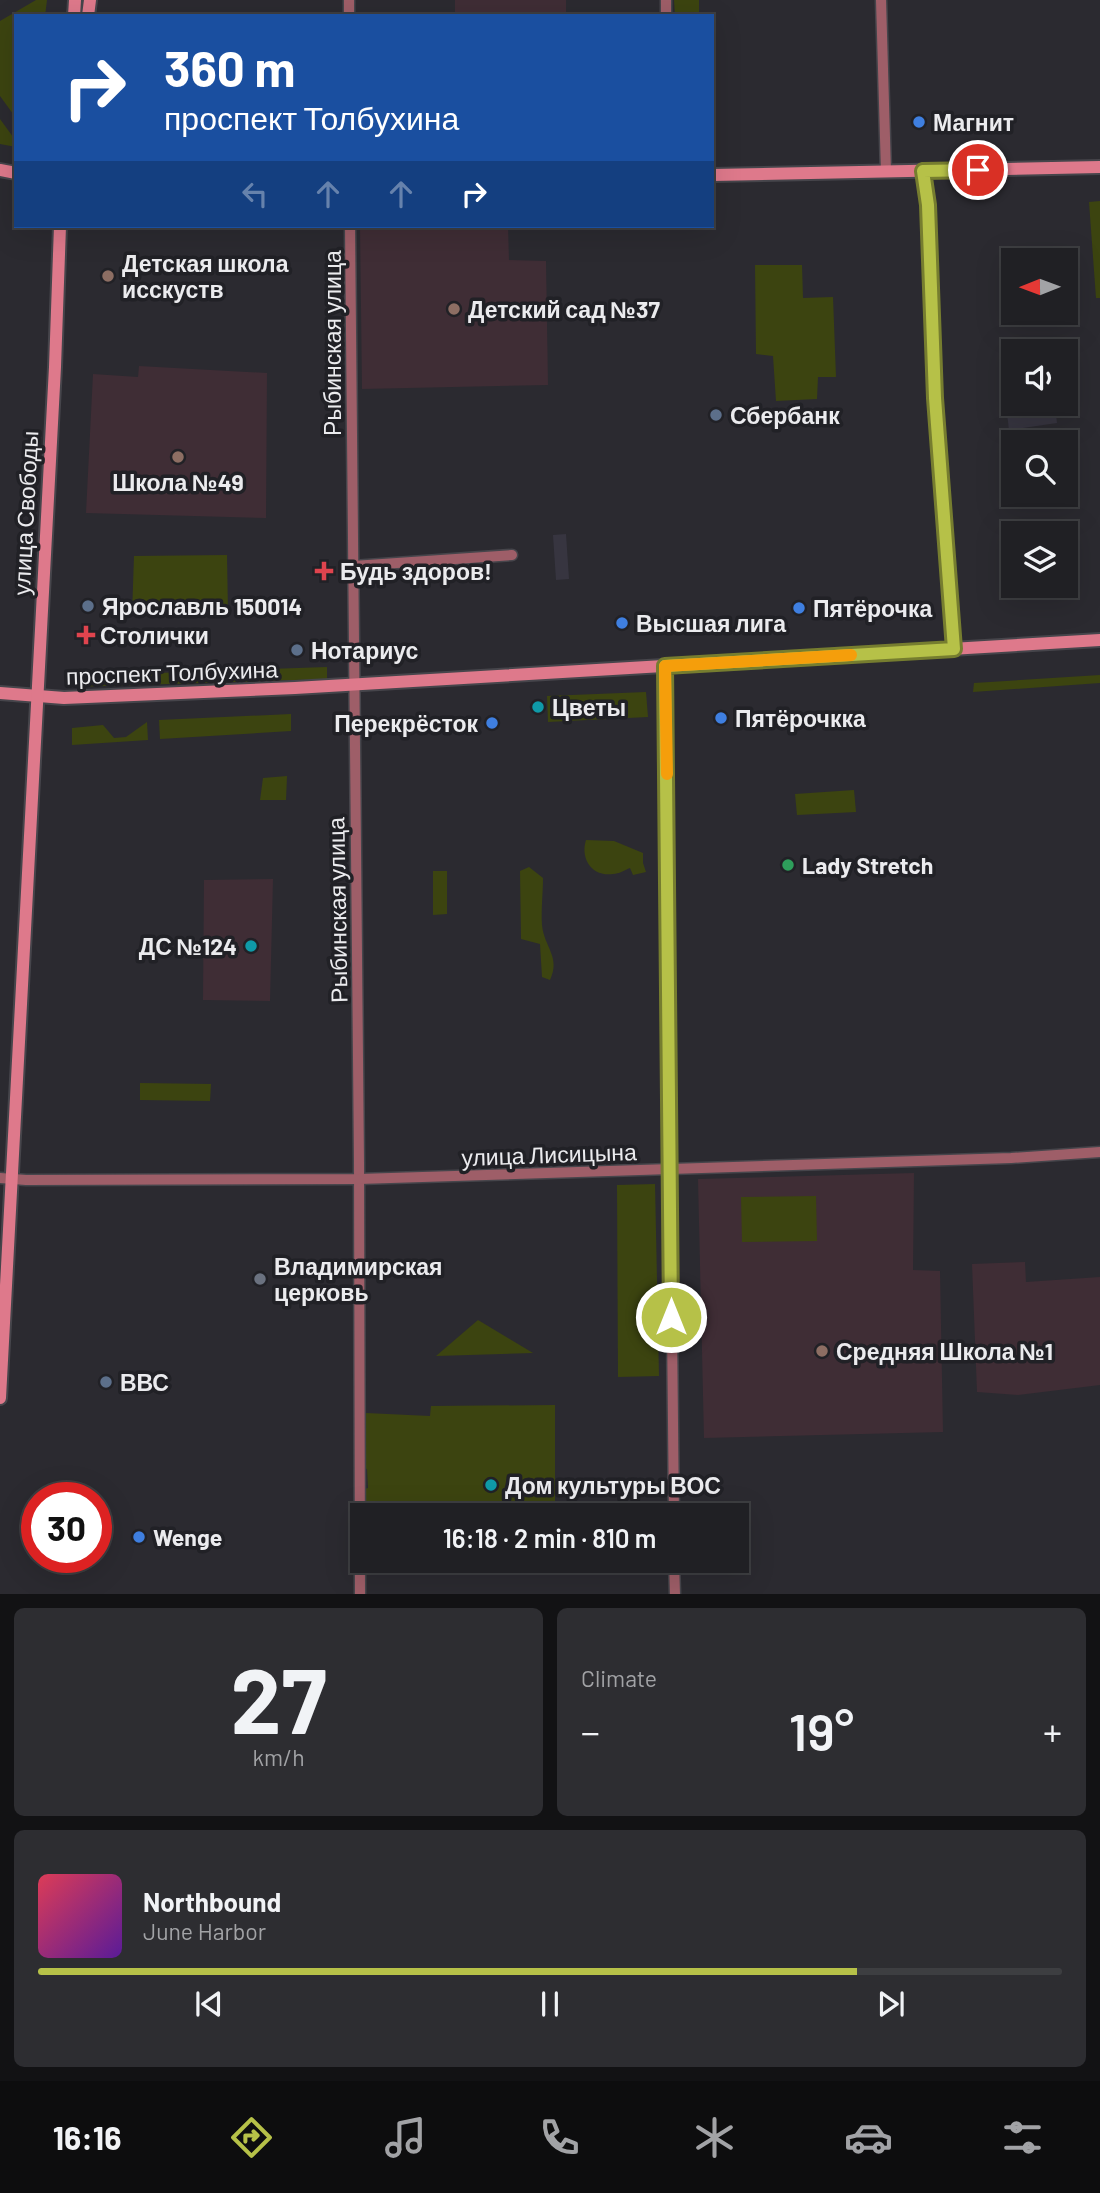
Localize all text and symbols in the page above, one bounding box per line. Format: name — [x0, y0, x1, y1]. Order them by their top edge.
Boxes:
text: 360 m — [164, 38, 295, 97]
icon: right — [49, 42, 140, 133]
text: проспект Толбухина — [164, 98, 459, 136]
place label: Магнит — [933, 108, 1014, 136]
marker: Магнит — [911, 114, 927, 130]
pin — [948, 140, 1008, 200]
icon: arrive — [959, 151, 997, 189]
icon: left — [236, 175, 274, 213]
icon: ahead — [309, 175, 347, 213]
icon: ahead — [382, 175, 420, 213]
icon: right — [455, 175, 493, 213]
north arrow — [1001, 248, 1078, 326]
map controls — [1001, 248, 1078, 598]
place label: Детская школа исскуств — [122, 249, 289, 303]
street label: Рыбинская улица — [318, 250, 346, 436]
marker: Детская школа исскуств — [100, 268, 116, 284]
place label: Детский сад №37 — [468, 295, 660, 323]
marker: Детский сад №37 — [446, 301, 462, 317]
button: sound — [1001, 339, 1078, 416]
place label: Сбербанк — [730, 401, 840, 429]
marker: Сбербанк — [708, 407, 724, 423]
street label: улица Свободы — [7, 430, 43, 596]
button: search — [1001, 430, 1078, 507]
marker: Школа №49 — [170, 449, 186, 465]
place label: Школа №49 — [112, 468, 244, 496]
button: layers — [1001, 521, 1078, 598]
place label: Будь здоров! — [340, 557, 492, 585]
marker: Будь здоров! — [314, 561, 334, 581]
place label: Ярославль 150014 — [102, 592, 302, 620]
place label: Пятёрочка — [813, 594, 932, 622]
marker: Ярославль 150014 — [80, 598, 96, 614]
marker: Пятёрочка — [791, 600, 807, 616]
place label: Высшая лига — [636, 609, 786, 637]
marker: Высшая лига — [614, 615, 630, 631]
place label: Столички — [100, 621, 209, 649]
marker: Столички — [78, 627, 94, 643]
place label: Нотариус — [311, 636, 419, 664]
marker: Нотариус — [289, 642, 305, 658]
street label: проспект Толбухина — [65, 654, 279, 690]
place label: Цветы — [552, 693, 626, 721]
marker: Цветы — [530, 699, 546, 715]
place label: Пятёрочкка — [735, 704, 866, 732]
place label: Перекрёсток — [334, 709, 478, 737]
marker: Пятёрочкка — [713, 710, 729, 726]
marker: Перекрёсток — [484, 715, 500, 731]
street label: Рыбинская улица — [321, 817, 353, 1003]
place label: Lady Stretch — [802, 851, 933, 879]
marker: Lady Stretch — [780, 857, 796, 873]
place label: ДС №124 — [139, 932, 237, 960]
marker: ДС №124 — [243, 938, 259, 954]
street label: улица Лисицына — [461, 1137, 637, 1171]
place label: Владимирская церковь — [274, 1252, 442, 1306]
marker: Владимирская церковь — [252, 1271, 268, 1287]
position arrow — [634, 1280, 708, 1354]
place label: Средняя Школа №1 — [836, 1337, 1053, 1365]
marker: Средняя Школа №1 — [814, 1343, 830, 1359]
place label: ВВС — [120, 1368, 169, 1396]
marker: ВВС — [98, 1374, 114, 1390]
place label: Дом культуры ВОС — [505, 1471, 721, 1499]
marker: Дом культуры ВОС — [483, 1477, 499, 1493]
speed limit sign: 30 — [21, 1482, 112, 1573]
text: 16:18 · 2 min · 810 m — [443, 1522, 656, 1553]
place label: Wenge — [153, 1523, 222, 1551]
marker: Wenge — [131, 1529, 147, 1545]
text: 27 — [230, 1643, 327, 1752]
text: Climate — [581, 1664, 657, 1692]
text: 19° — [789, 1699, 854, 1761]
text: − — [581, 1708, 600, 1754]
text: + — [1043, 1708, 1062, 1754]
text: km/h — [252, 1743, 305, 1771]
text: Northbound — [143, 1886, 281, 1917]
text: June Harbor — [143, 1917, 266, 1945]
icon: previous — [190, 1985, 228, 2023]
icon: pause — [531, 1985, 569, 2023]
icon: next — [872, 1985, 910, 2023]
icon: directions — [227, 2113, 276, 2162]
icon: music — [381, 2113, 430, 2162]
icon: phone — [535, 2113, 584, 2162]
icon: climate — [690, 2113, 739, 2162]
icon: car — [844, 2113, 893, 2162]
icon: filters — [998, 2113, 1047, 2162]
text: 16:16 — [53, 2118, 121, 2156]

